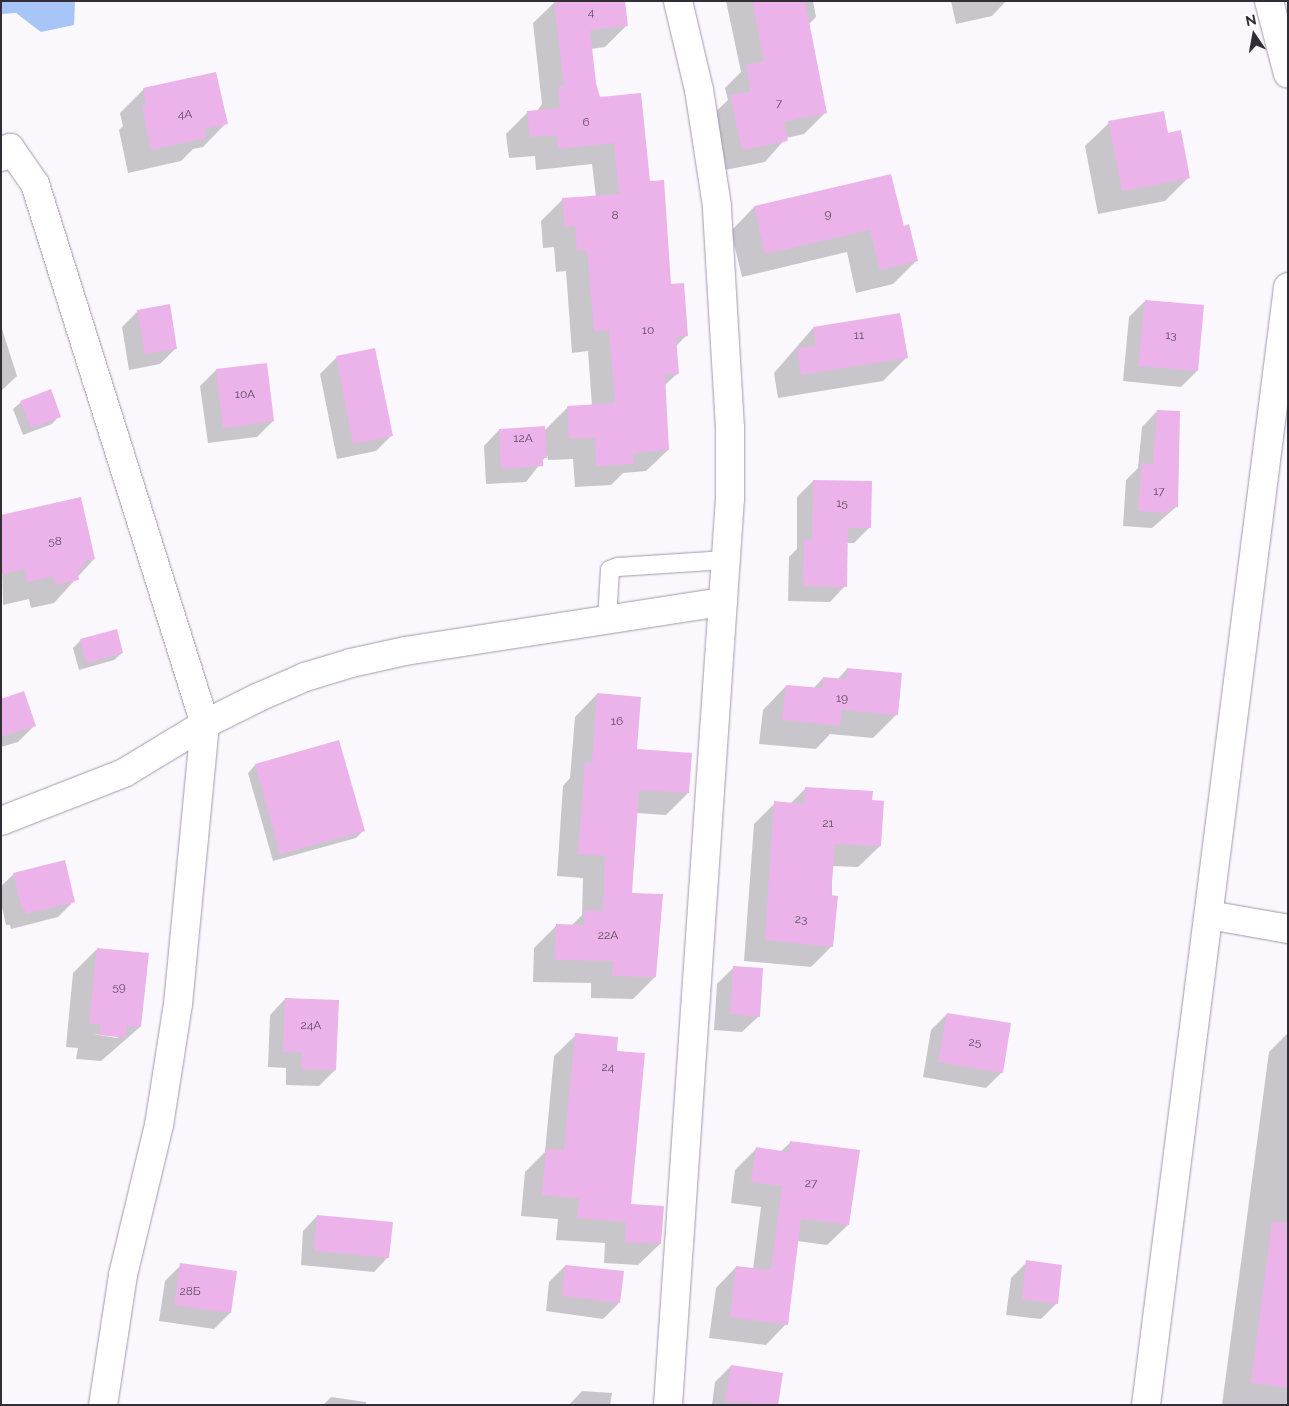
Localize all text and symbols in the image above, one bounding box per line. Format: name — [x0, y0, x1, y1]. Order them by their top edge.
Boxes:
house number: 4 — [588, 6, 594, 20]
north arrow — [1229, 10, 1279, 60]
text: N — [1244, 11, 1258, 29]
house number: 7 — [776, 97, 782, 111]
house number: 4А — [178, 108, 192, 122]
house number: 6 — [582, 116, 590, 130]
house number: 9 — [824, 208, 832, 222]
house number: 8 — [611, 209, 619, 223]
house number: 10 — [642, 324, 654, 338]
house number: 11 — [854, 329, 864, 343]
house number: 13 — [1165, 329, 1177, 343]
house number: 10А — [235, 388, 255, 402]
house number: 12А — [513, 432, 533, 446]
house number: 17 — [1153, 485, 1165, 499]
house number: 15 — [836, 497, 848, 511]
house number: 58 — [48, 535, 62, 549]
house number: 19 — [836, 692, 848, 706]
house number: 16 — [611, 715, 623, 729]
house number: 21 — [822, 817, 834, 831]
house number: 23 — [795, 913, 807, 927]
house number: 22А — [598, 929, 618, 943]
house number: 59 — [112, 981, 126, 995]
house number: 24А — [301, 1019, 321, 1033]
house number: 25 — [969, 1036, 981, 1050]
house number: 24 — [602, 1061, 614, 1075]
house number: 27 — [805, 1177, 817, 1191]
house number: 28Б — [179, 1285, 201, 1299]

